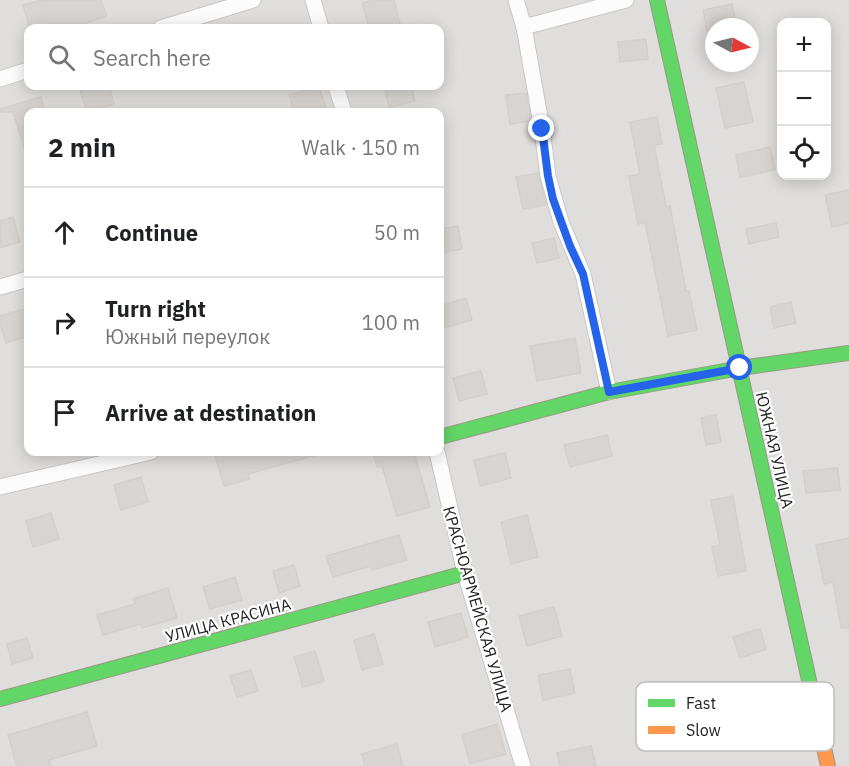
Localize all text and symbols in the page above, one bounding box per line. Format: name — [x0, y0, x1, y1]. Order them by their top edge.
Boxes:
north arrow — [705, 18, 759, 72]
map controls — [777, 18, 831, 180]
button: + — [777, 18, 831, 72]
search box — [24, 24, 444, 90]
icon: search — [45, 41, 78, 74]
text: Search here — [93, 43, 211, 72]
button: − — [777, 72, 831, 126]
route end — [528, 115, 554, 141]
button: locate — [777, 126, 831, 180]
text: 2 min — [48, 130, 116, 164]
text: Walk · 150 m — [302, 134, 420, 161]
icon: ahead — [48, 216, 81, 249]
text: Continue — [105, 218, 198, 247]
text: 50 m — [374, 219, 420, 246]
text: Turn right — [105, 294, 206, 323]
icon: right — [48, 306, 81, 339]
text: 100 m — [362, 309, 420, 336]
text: Южный переулок — [105, 323, 270, 350]
route start — [726, 354, 752, 380]
street label: ЮЖНАЯ УЛИЦА — [752, 390, 798, 510]
icon: arrive — [48, 396, 81, 429]
text: Arrive at destination — [105, 398, 316, 427]
street label: КРАСНОАРМЕЙСКАЯ УЛИЦА — [439, 504, 517, 714]
street label: УЛИЦА КРАСИНА — [163, 594, 293, 646]
legend — [636, 682, 834, 751]
text: Fast — [686, 693, 716, 713]
text: Slow — [686, 720, 721, 740]

